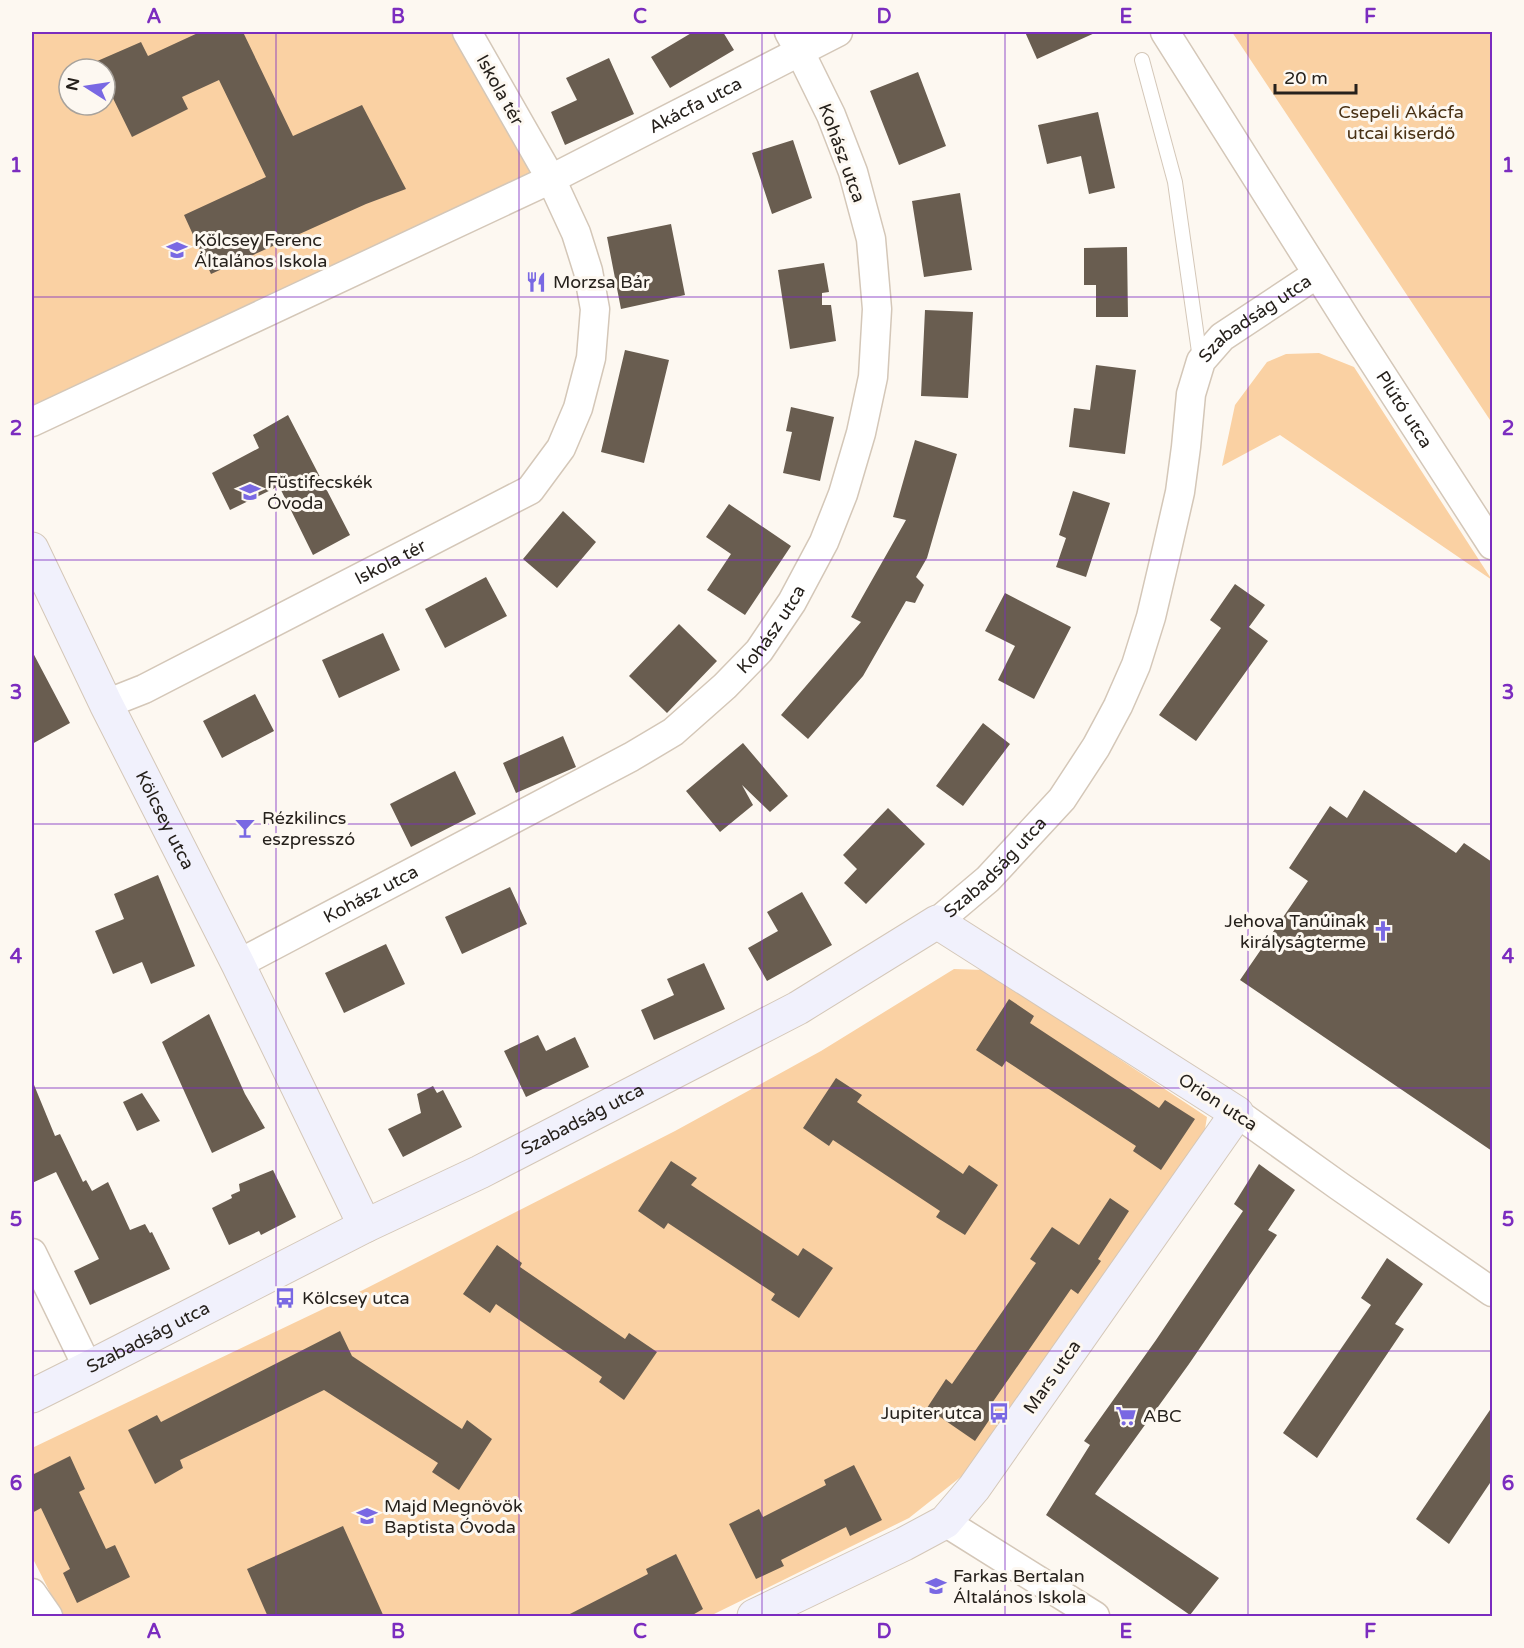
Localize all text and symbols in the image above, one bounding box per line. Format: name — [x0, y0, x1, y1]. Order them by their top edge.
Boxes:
text: A — [147, 5, 162, 29]
text: B — [391, 5, 405, 29]
text: C — [633, 5, 647, 29]
text: D — [876, 5, 892, 29]
text: E — [1120, 5, 1133, 29]
text: F — [1364, 5, 1376, 29]
street label: Iskola tér — [472, 51, 528, 129]
north arrow — [57, 57, 117, 117]
scale bar — [1275, 57, 1356, 95]
text: 20 m — [1284, 67, 1328, 89]
street label: Akácfa utca — [645, 72, 745, 138]
text: N — [62, 76, 84, 92]
street label: Kohász utca — [814, 100, 870, 206]
park label: Csepeli Akácfa utcai kiserdő — [1338, 101, 1464, 144]
text: 1 — [10, 154, 22, 178]
text: 1 — [1502, 154, 1514, 178]
place label: Kölcsey Ferenc Általános Iskola — [194, 229, 327, 272]
school or university icon: Kölcsey Ferenc Általános Iskola — [165, 238, 189, 262]
restaurant icon: Morzsa Bár — [524, 270, 548, 294]
street label: Szabadság utca — [1194, 270, 1316, 367]
place label: Morzsa Bár — [553, 271, 650, 293]
street label: Plútó utca — [1371, 367, 1437, 452]
text: 2 — [10, 417, 22, 441]
text: 2 — [1502, 417, 1514, 441]
place label: Füstifecskék Óvoda — [267, 471, 373, 514]
school or university icon: Füstifecskék Óvoda — [238, 480, 262, 504]
street label: Iskola tér — [351, 534, 430, 590]
street label: Kohász utca — [732, 581, 810, 678]
text: 3 — [10, 681, 22, 705]
text: 3 — [1502, 681, 1514, 705]
street label: Kölcsey utca — [131, 767, 199, 873]
place label: Rézkilincs eszpresszó — [262, 807, 355, 850]
street label: Szabadság utca — [939, 812, 1051, 922]
bar icon: Rézkilincs eszpresszó — [233, 816, 257, 840]
street label: Kohász utca — [320, 860, 422, 928]
place label: Jehova Tanúinak királyságterme — [1225, 910, 1366, 953]
church icon: Jehova Tanúinak királyságterme — [1371, 919, 1395, 943]
text: 4 — [10, 945, 23, 969]
text: 4 — [1502, 945, 1515, 969]
street label: Orion utca — [1174, 1068, 1262, 1136]
street label: Szabadság utca — [517, 1078, 647, 1160]
text: 5 — [10, 1208, 22, 1232]
text: 5 — [1502, 1208, 1514, 1232]
bus stop icon: Kölcsey utca — [273, 1286, 297, 1310]
place label: Kölcsey utca — [302, 1287, 410, 1309]
street label: Szabadság utca — [83, 1297, 213, 1378]
street label: Mars utca — [1019, 1336, 1085, 1418]
bus stop icon: Jupiter utca — [987, 1401, 1011, 1425]
place label: Jupiter utca — [881, 1402, 982, 1424]
supermarket icon: ABC — [1114, 1404, 1138, 1428]
place label: ABC — [1143, 1405, 1181, 1427]
text: 6 — [10, 1472, 22, 1496]
text: 6 — [1502, 1472, 1514, 1496]
place label: Majd Megnövök Baptista Óvoda — [384, 1495, 523, 1538]
school or university icon: Majd Megnövök Baptista Óvoda — [355, 1504, 379, 1528]
place label: Farkas Bertalan Általános Iskola — [953, 1565, 1086, 1608]
school or university icon: Farkas Bertalan Általános Iskola — [924, 1574, 948, 1598]
text: A — [147, 1620, 162, 1644]
text: B — [391, 1620, 405, 1644]
text: C — [633, 1620, 647, 1644]
text: D — [876, 1620, 892, 1644]
text: E — [1120, 1620, 1133, 1644]
text: F — [1364, 1620, 1376, 1644]

